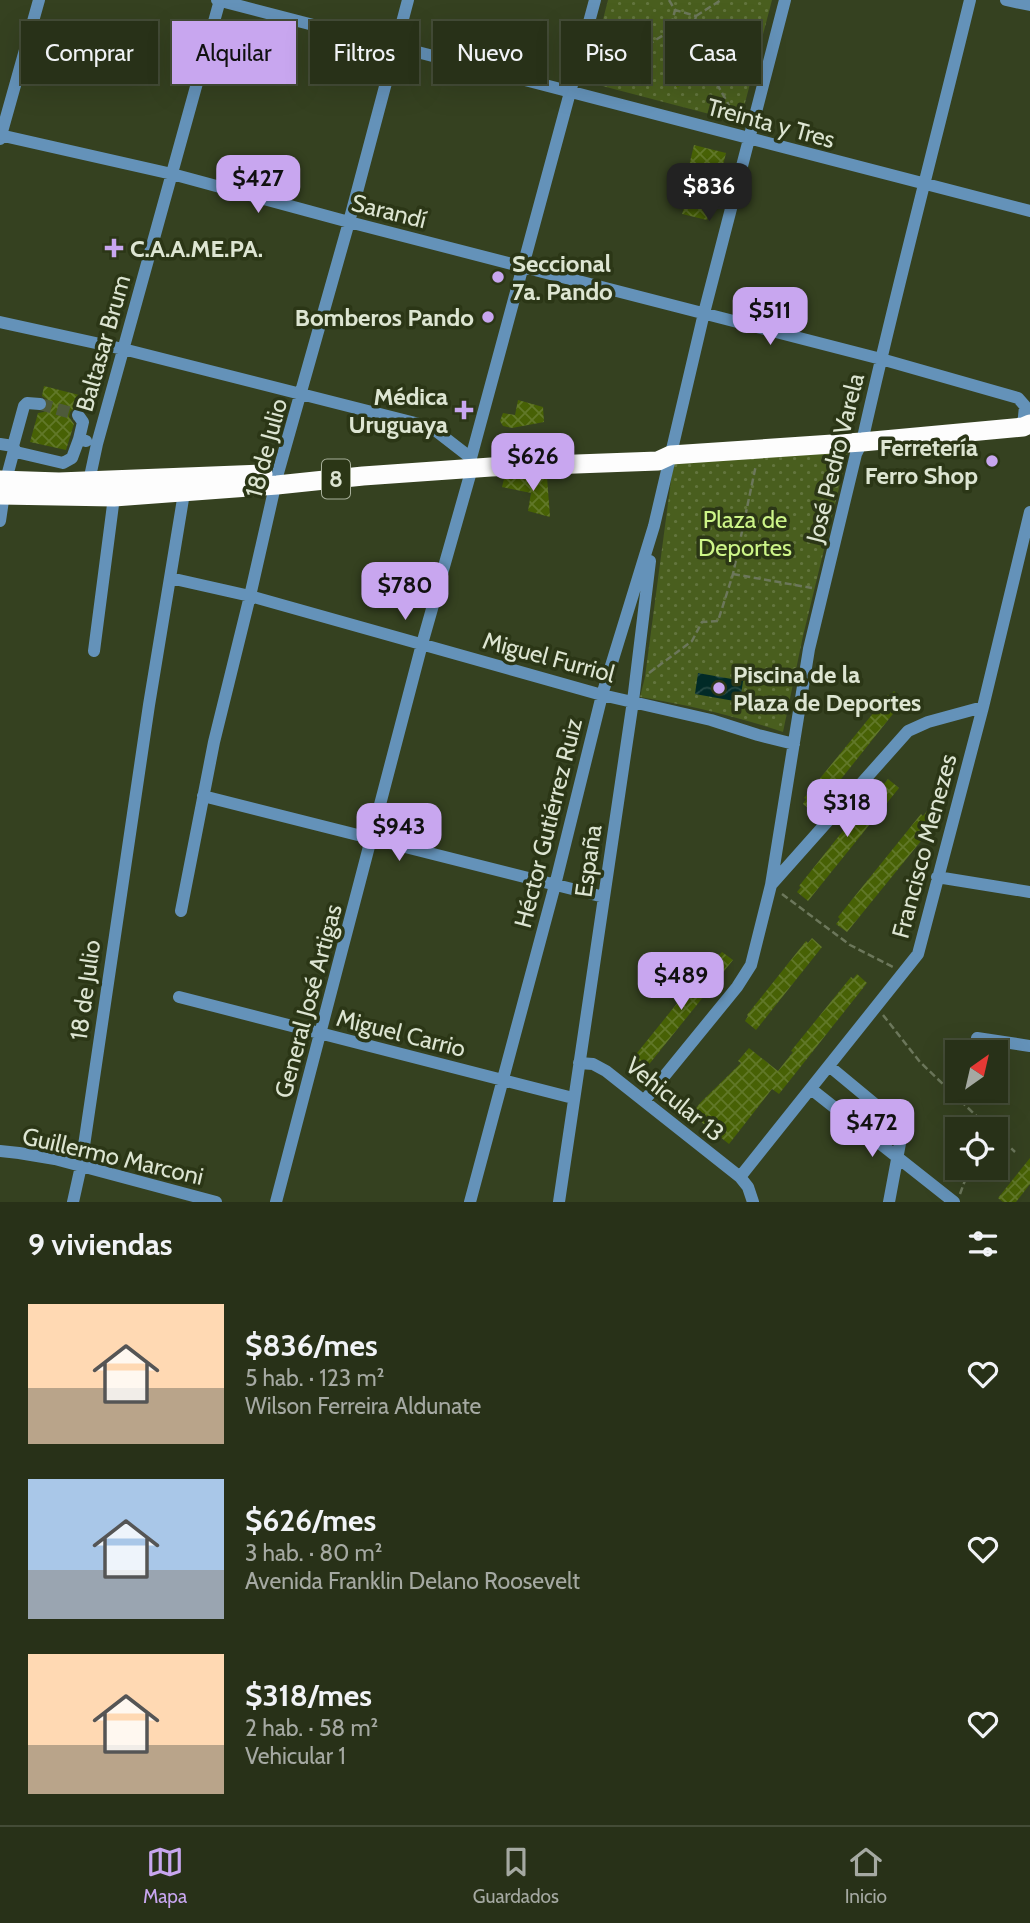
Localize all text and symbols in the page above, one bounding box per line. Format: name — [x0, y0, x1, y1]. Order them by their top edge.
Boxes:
chip: Comprar — [21, 21, 158, 84]
chip: Alquilar — [172, 21, 296, 84]
chip: Filtros — [310, 21, 419, 84]
chip: Nuevo — [433, 21, 547, 84]
chip: Piso — [561, 21, 651, 84]
chip: Casa — [665, 21, 761, 84]
street label: Treinta y Tres — [704, 92, 838, 154]
pin: $427 — [217, 156, 299, 215]
text: $427 — [232, 164, 284, 192]
pin: $836 — [668, 164, 750, 223]
text: $836 — [683, 172, 735, 200]
street label: Sarandí — [348, 188, 430, 234]
place label: C.A.A.ME.PA. — [130, 234, 263, 263]
marker: C.A.A.ME.PA. — [104, 238, 124, 258]
place label: Seccional 7a. Pando — [512, 249, 613, 306]
marker: Seccional 7a. Pando — [490, 269, 506, 285]
street label: Baltasar Brum — [70, 271, 136, 415]
pin: $511 — [729, 288, 811, 347]
text: $511 — [749, 296, 791, 324]
place label: Bomberos Pando — [295, 303, 474, 332]
marker: Bomberos Pando — [480, 309, 496, 325]
street label: José Pedro Varela — [800, 370, 870, 547]
place label: Médica Uruguaya — [349, 382, 448, 439]
street label: 18 de Julio — [239, 395, 293, 501]
marker: Médica Uruguaya — [454, 400, 474, 420]
place label: Ferretería Ferro Shop — [865, 433, 978, 490]
pin: $626 — [492, 434, 574, 493]
text: $626 — [507, 442, 559, 470]
marker: Ferretería Ferro Shop — [984, 453, 1000, 469]
road number: 8 — [322, 460, 350, 499]
park label: Plaza de Deportes — [698, 505, 792, 562]
pin: $780 — [364, 562, 446, 622]
text: $780 — [377, 571, 433, 599]
street label: Miguel Furriol — [480, 625, 619, 689]
place label: Piscina de la Plaza de Deportes — [733, 660, 921, 717]
marker: Piscina de la Plaza de Deportes — [711, 680, 727, 696]
street label: Héctor Gutiérrez Ruiz — [508, 715, 588, 931]
street label: Francisco Menezes — [885, 751, 963, 941]
pin: $318 — [806, 780, 888, 839]
text: $318 — [823, 788, 871, 816]
pin: $943 — [358, 804, 440, 863]
text: $943 — [373, 812, 425, 840]
street label: España — [569, 822, 608, 899]
street label: General José Artigas — [268, 901, 348, 1101]
street label: 18 de Julio — [64, 938, 106, 1042]
pin: $489 — [640, 953, 722, 1012]
text: $489 — [654, 961, 708, 989]
street label: Miguel Carrio — [333, 1003, 469, 1063]
north arrow — [945, 1040, 1008, 1102]
map controls — [945, 1040, 1008, 1180]
street label: Vehicular 13 — [620, 1051, 730, 1147]
pin: $472 — [831, 1100, 913, 1159]
text: $472 — [846, 1108, 898, 1136]
button: locate — [945, 1117, 1008, 1180]
street label: Guillermo Marconi — [20, 1121, 206, 1191]
icon: filters — [964, 1225, 1002, 1263]
text: 9 viviendas — [28, 1226, 173, 1263]
text: $836/mes — [245, 1327, 378, 1364]
icon: home — [84, 1332, 168, 1416]
icon: heart — [964, 1355, 1002, 1393]
text: 5 hab. · 123 m² — [245, 1364, 384, 1392]
text: Wilson Ferreira Aldunate — [245, 1392, 481, 1420]
text: $626/mes — [245, 1502, 376, 1539]
icon: home — [84, 1507, 168, 1591]
icon: heart — [964, 1530, 1002, 1568]
text: 3 hab. · 80 m² — [245, 1539, 382, 1567]
text: Avenida Franklin Delano Roosevelt — [245, 1567, 580, 1595]
text: $318/mes — [245, 1677, 372, 1714]
icon: home — [84, 1682, 168, 1766]
icon: heart — [964, 1705, 1002, 1743]
text: 2 hab. · 58 m² — [245, 1714, 378, 1742]
text: Vehicular 1 — [245, 1742, 346, 1770]
tab: Mapa — [143, 1843, 187, 1908]
tab: Guardados — [473, 1843, 559, 1908]
tab: Inicio — [845, 1843, 887, 1908]

